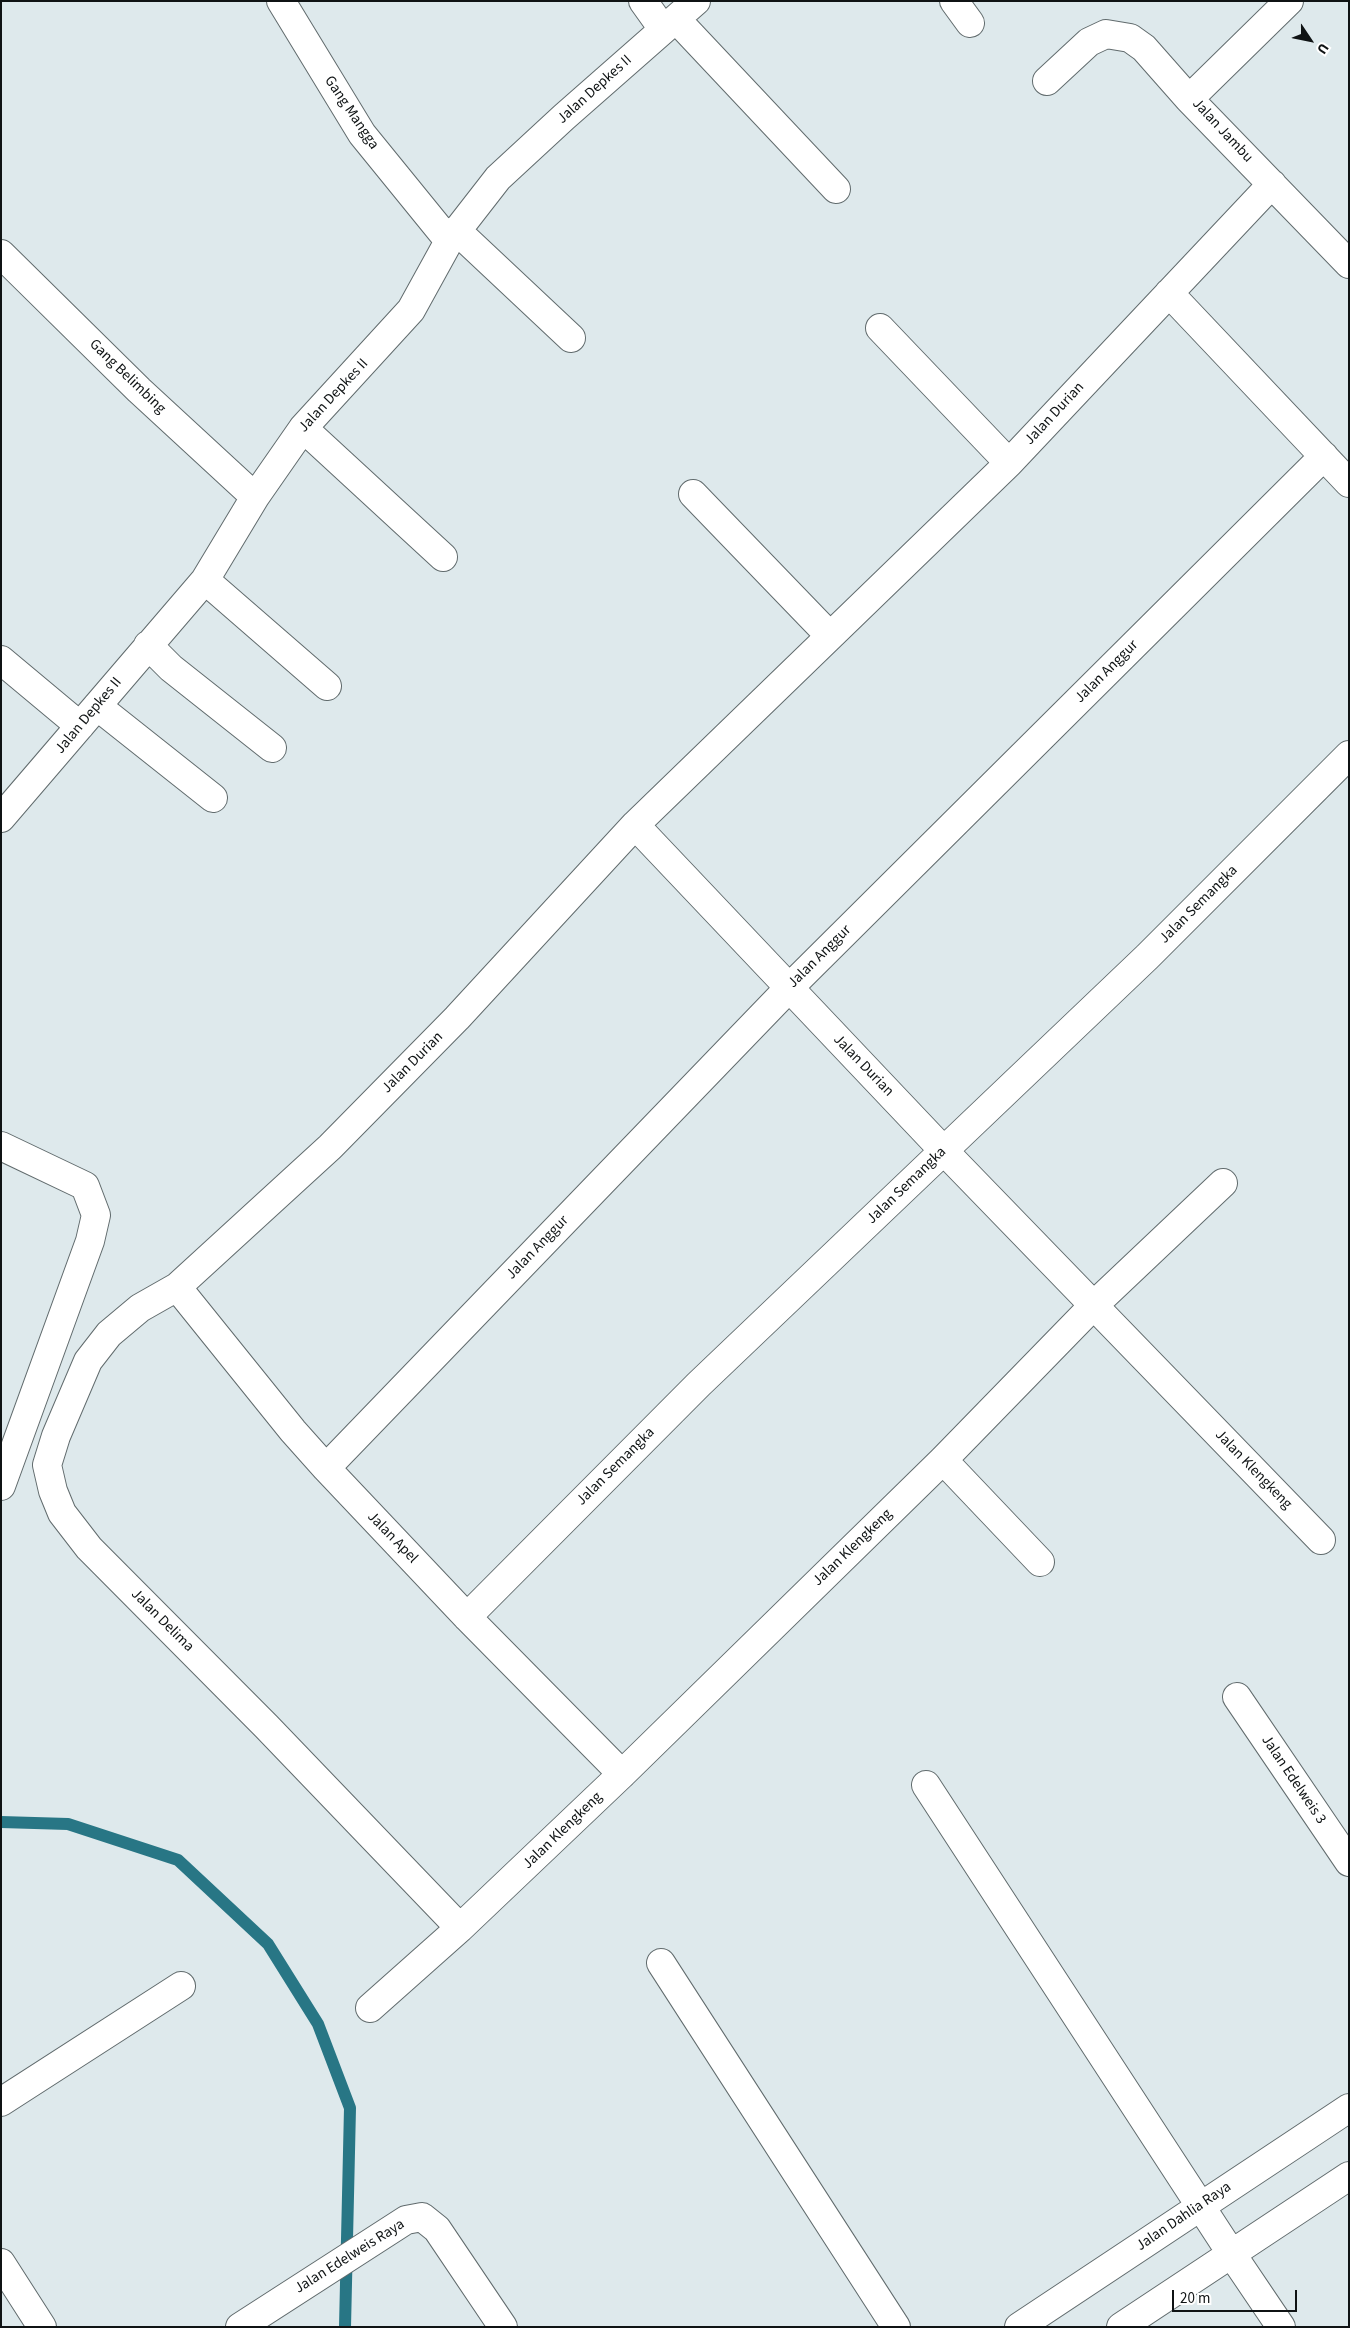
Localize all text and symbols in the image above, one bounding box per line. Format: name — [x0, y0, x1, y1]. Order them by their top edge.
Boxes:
north arrow — [1285, 15, 1335, 65]
text: U — [1312, 39, 1333, 58]
street label: Jalan Depkes II — [554, 52, 636, 128]
street label: Gang Mangga — [320, 73, 382, 153]
street label: Jalan Jambu — [1188, 95, 1256, 167]
street label: Gang Belimbing — [85, 336, 169, 418]
street label: Jalan Depkes II — [295, 355, 373, 437]
street label: Jalan Durian — [1021, 379, 1089, 449]
street label: Jalan Anggur — [1072, 637, 1142, 707]
street label: Jalan Depkes II — [52, 674, 126, 758]
street label: Jalan Semangka — [1156, 862, 1242, 948]
street label: Jalan Anggur — [785, 922, 855, 992]
street label: Jalan Durian — [379, 1029, 447, 1097]
street label: Jalan Durian — [829, 1031, 897, 1101]
street label: Jalan Semangka — [864, 1144, 950, 1228]
street label: Jalan Anggur — [503, 1212, 573, 1284]
street label: Jalan Semangka — [573, 1424, 659, 1510]
street label: Jalan Klengkeng — [1211, 1427, 1295, 1513]
street label: Jalan Klengkeng — [810, 1506, 896, 1590]
street label: Jalan Apel — [363, 1508, 421, 1568]
street label: Jalan Delima — [127, 1586, 197, 1656]
street label: Jalan Edelweis 3 — [1257, 1732, 1329, 1828]
street label: Jalan Klengkeng — [520, 1789, 606, 1873]
street label: Jalan Dahlia Raya — [1133, 2179, 1235, 2255]
street label: Jalan Edelweis Raya — [292, 2216, 408, 2298]
scale bar — [1175, 2280, 1300, 2312]
text: 20 m — [1180, 2288, 1210, 2309]

